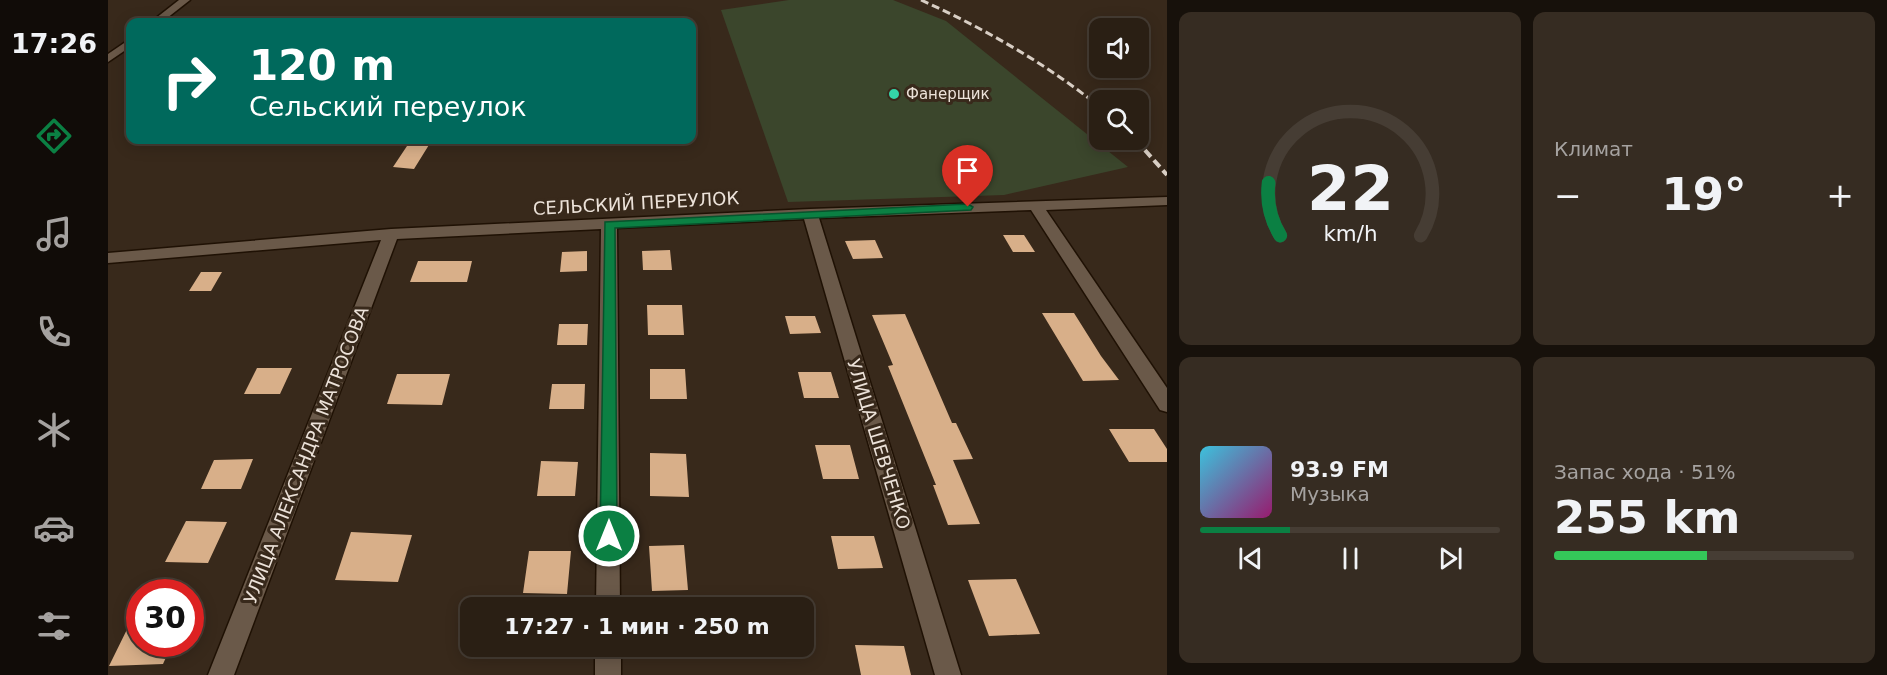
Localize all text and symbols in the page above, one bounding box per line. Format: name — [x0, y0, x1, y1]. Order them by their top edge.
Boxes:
map controls — [1089, 18, 1149, 150]
button: sound — [1089, 18, 1149, 78]
text: 17:26 — [11, 28, 97, 59]
text: 120 m — [249, 41, 395, 90]
icon: right — [150, 42, 228, 120]
place label: Фанерщик — [906, 85, 990, 103]
marker: Фанерщик — [887, 87, 901, 101]
button: search — [1089, 90, 1149, 150]
text: Сельский переулок — [249, 91, 527, 122]
icon: directions — [33, 115, 75, 157]
text: Климат — [1554, 137, 1633, 161]
pin — [942, 145, 993, 207]
text: 22 — [1307, 152, 1393, 225]
icon: arrive — [951, 154, 984, 187]
text: 19° — [1661, 168, 1747, 221]
text: − — [1554, 176, 1582, 215]
text: + — [1826, 176, 1854, 215]
street label: СЕЛЬСКИЙ ПЕРЕУЛОК — [532, 187, 740, 219]
icon: music — [33, 213, 75, 255]
text: km/h — [1323, 221, 1377, 246]
street label: УЛИЦА АЛЕКСАНДРА МАТРОСОВА — [239, 303, 373, 607]
icon: phone — [33, 311, 75, 353]
street label: УЛИЦА ШЕВЧЕНКО — [843, 356, 915, 532]
icon: climate — [33, 409, 75, 451]
text: 93.9 FM — [1290, 457, 1389, 482]
text: Запас хода · 51% — [1554, 460, 1735, 484]
text: Музыка — [1290, 482, 1370, 506]
text: 255 km — [1554, 491, 1740, 544]
position arrow — [577, 504, 641, 568]
icon: car — [33, 507, 75, 549]
icon: previous — [1234, 542, 1267, 575]
icon: pause — [1334, 542, 1367, 575]
icon: next — [1434, 542, 1467, 575]
speed limit sign: 30 — [126, 579, 204, 657]
icon: filters — [33, 605, 75, 647]
text: 17:27 · 1 мин · 250 m — [504, 614, 770, 639]

